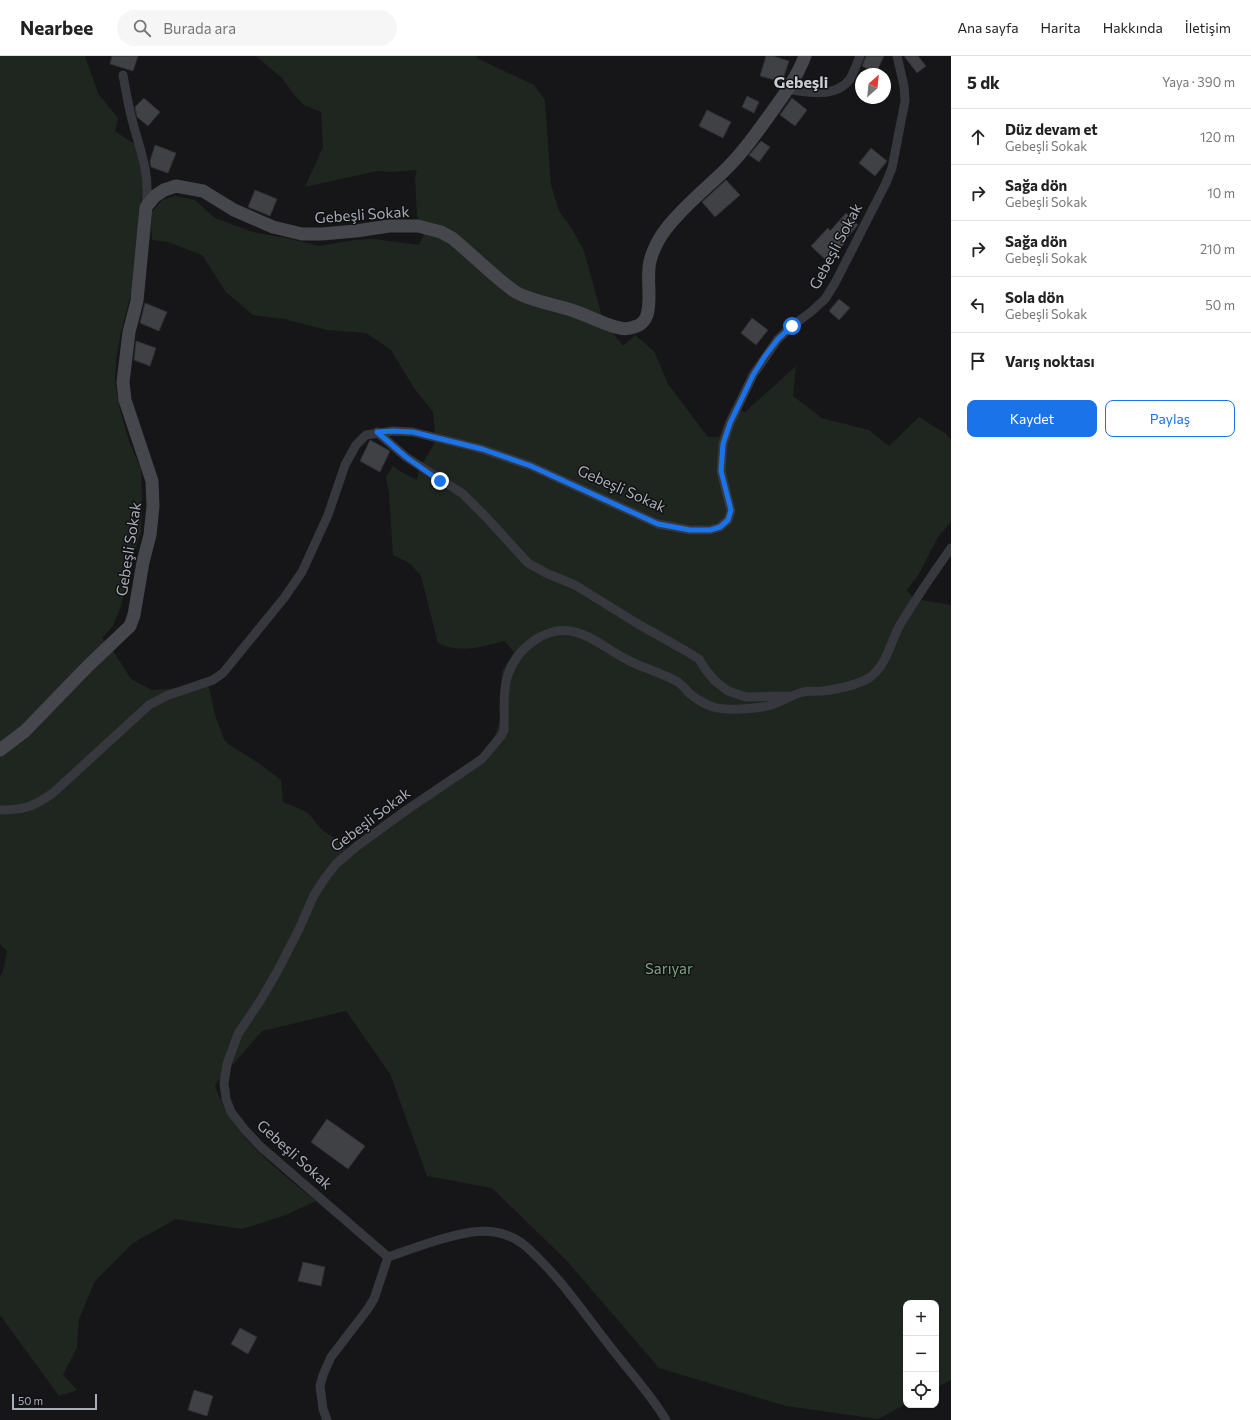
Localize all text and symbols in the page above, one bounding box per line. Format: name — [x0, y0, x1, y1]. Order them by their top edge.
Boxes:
search box — [117, 10, 397, 46]
text: Nearbee — [20, 16, 93, 39]
icon: search — [131, 17, 153, 39]
text: Burada ara — [163, 19, 236, 37]
text: Ana sayfa — [957, 19, 1019, 36]
text: Harita — [1041, 19, 1081, 36]
text: Hakkında — [1103, 19, 1163, 36]
text: İletişim — [1185, 19, 1231, 36]
north arrow — [855, 68, 891, 104]
district label: Gebeşli — [774, 72, 828, 91]
text: 5 dk — [967, 72, 1000, 93]
text: Yaya · 390 m — [1162, 74, 1235, 90]
text: Düz devam et — [1005, 120, 1098, 138]
icon: ahead — [967, 126, 989, 148]
text: 120 m — [1200, 129, 1235, 145]
text: Gebeşli Sokak — [1005, 138, 1087, 154]
text: Sağa dön — [1005, 176, 1067, 194]
icon: right — [967, 182, 989, 204]
text: 10 m — [1207, 185, 1235, 201]
text: Gebeşli Sokak — [1005, 194, 1087, 210]
street label: Gebeşli Sokak — [805, 200, 865, 292]
street label: Gebeşli Sokak — [314, 202, 410, 226]
text: Sağa dön — [1005, 232, 1067, 250]
icon: right — [967, 238, 989, 260]
text: 210 m — [1200, 241, 1235, 257]
text: Gebeşli Sokak — [1005, 250, 1087, 266]
text: Sola dön — [1005, 288, 1064, 306]
icon: left — [967, 294, 989, 316]
text: 50 m — [1205, 297, 1235, 313]
text: Gebeşli Sokak — [1005, 306, 1087, 322]
route start — [783, 317, 801, 335]
icon: arrive — [967, 350, 989, 372]
text: Varış noktası — [1005, 352, 1095, 370]
button: Kaydet — [967, 400, 1097, 437]
button: Paylaş — [1105, 400, 1235, 437]
street label: Gebeşli Sokak — [575, 460, 669, 516]
route end — [431, 472, 449, 490]
street label: Gebeşli Sokak — [112, 501, 144, 597]
street label: Gebeşli Sokak — [327, 783, 413, 855]
park label: Sarıyar — [645, 959, 693, 977]
street label: Gebeşli Sokak — [254, 1116, 336, 1192]
map controls — [903, 1300, 939, 1408]
button: + — [903, 1300, 939, 1336]
button: − — [903, 1336, 939, 1372]
button: locate — [903, 1372, 939, 1408]
scale bar — [12, 1392, 97, 1411]
text: 50 m — [18, 1394, 43, 1407]

